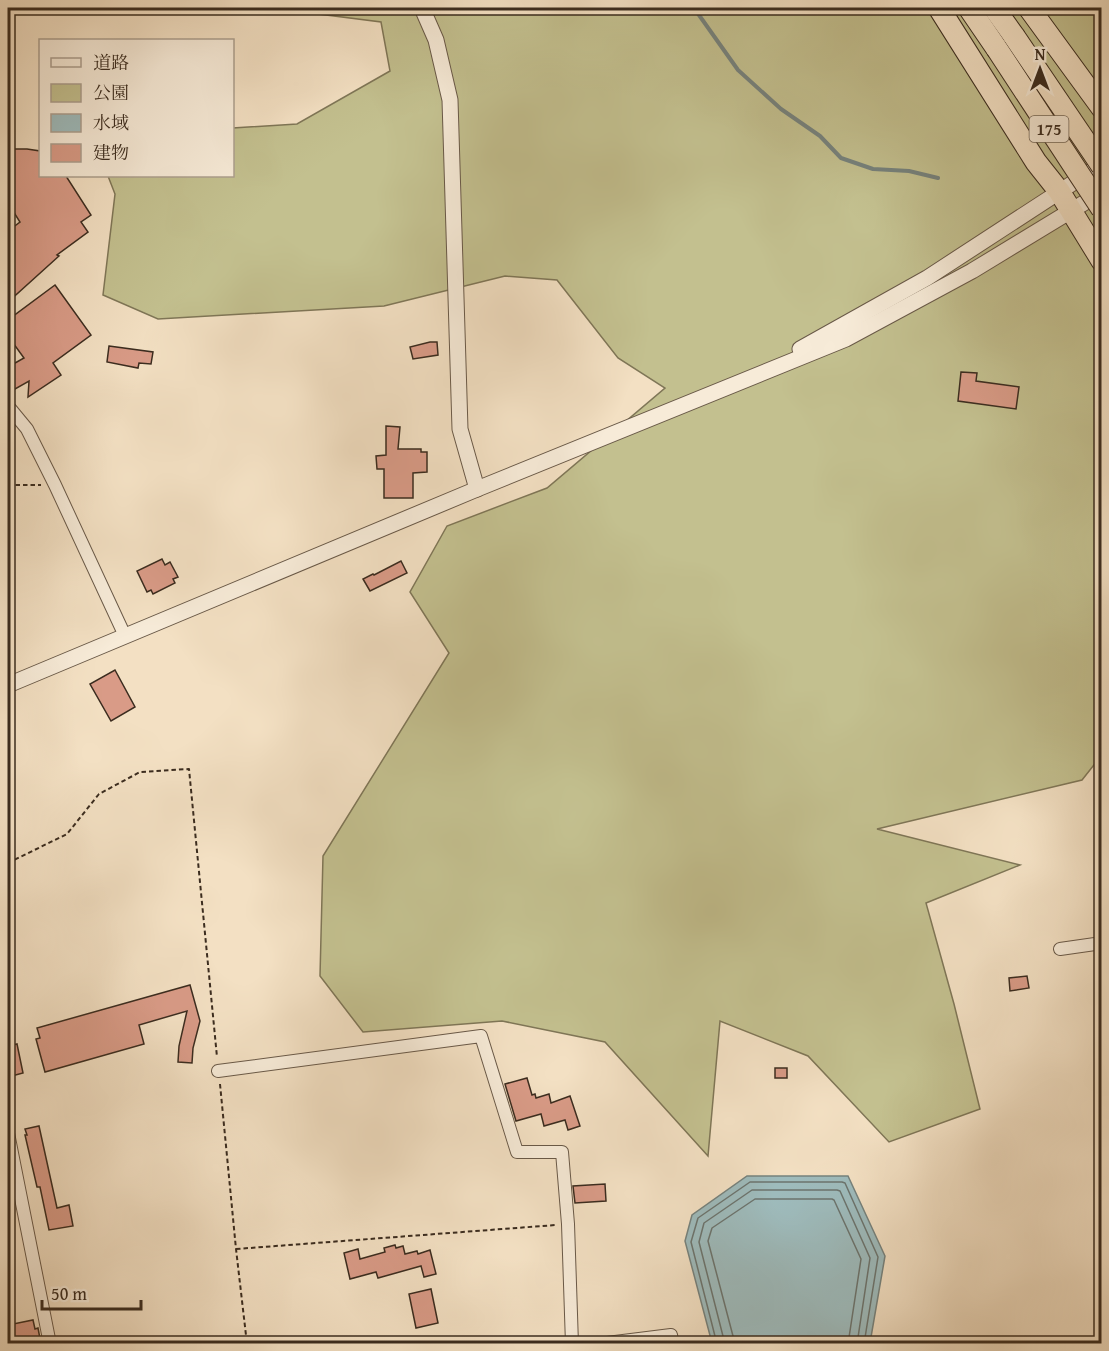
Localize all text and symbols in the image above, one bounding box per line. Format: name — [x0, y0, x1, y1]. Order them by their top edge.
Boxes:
legend — [39, 39, 234, 177]
north arrow — [1010, 39, 1070, 99]
text: N — [1035, 42, 1046, 66]
text: 道路 — [93, 49, 129, 76]
text: 公園 — [93, 79, 129, 106]
text: 水域 — [93, 109, 129, 136]
road number: 175 — [1030, 116, 1068, 142]
text: 建物 — [93, 139, 129, 166]
scale bar — [42, 1273, 141, 1311]
text: 50 m — [51, 1280, 87, 1307]

